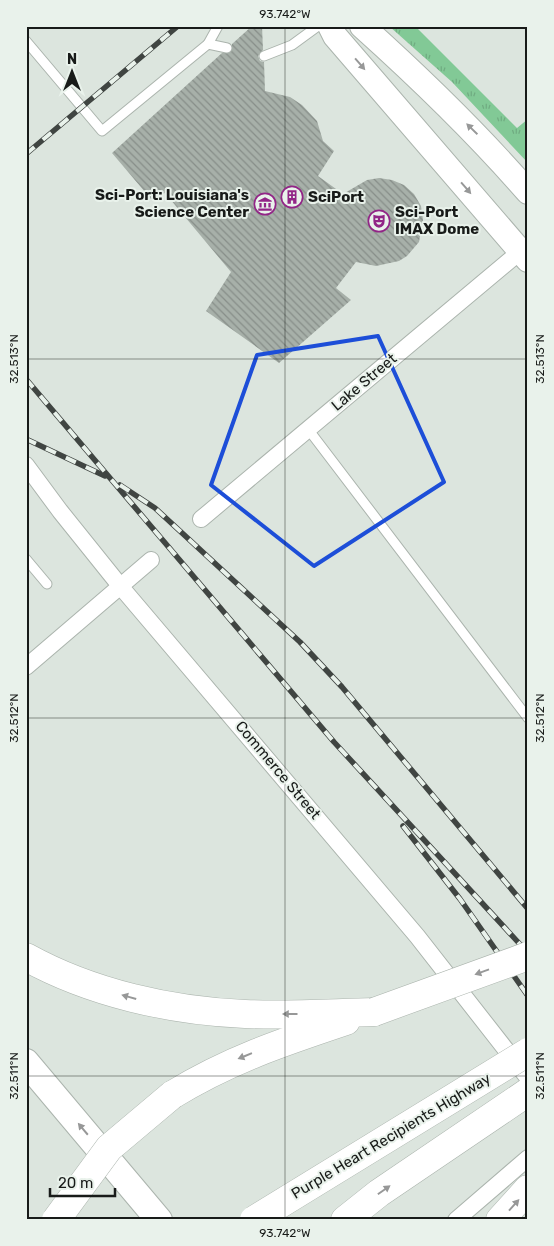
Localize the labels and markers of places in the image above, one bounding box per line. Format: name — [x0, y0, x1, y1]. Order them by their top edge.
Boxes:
building icon: SciPort — [280, 185, 304, 209]
place label: Sci-Port: Louisiana's Science Center — [95, 186, 249, 221]
place label: SciPort — [308, 188, 364, 206]
museum icon: Sci-Port: Louisiana's Science Center — [253, 192, 277, 216]
place label: Sci-Port IMAX Dome — [395, 203, 479, 238]
theatre icon: Sci-Port IMAX Dome — [367, 209, 391, 233]

